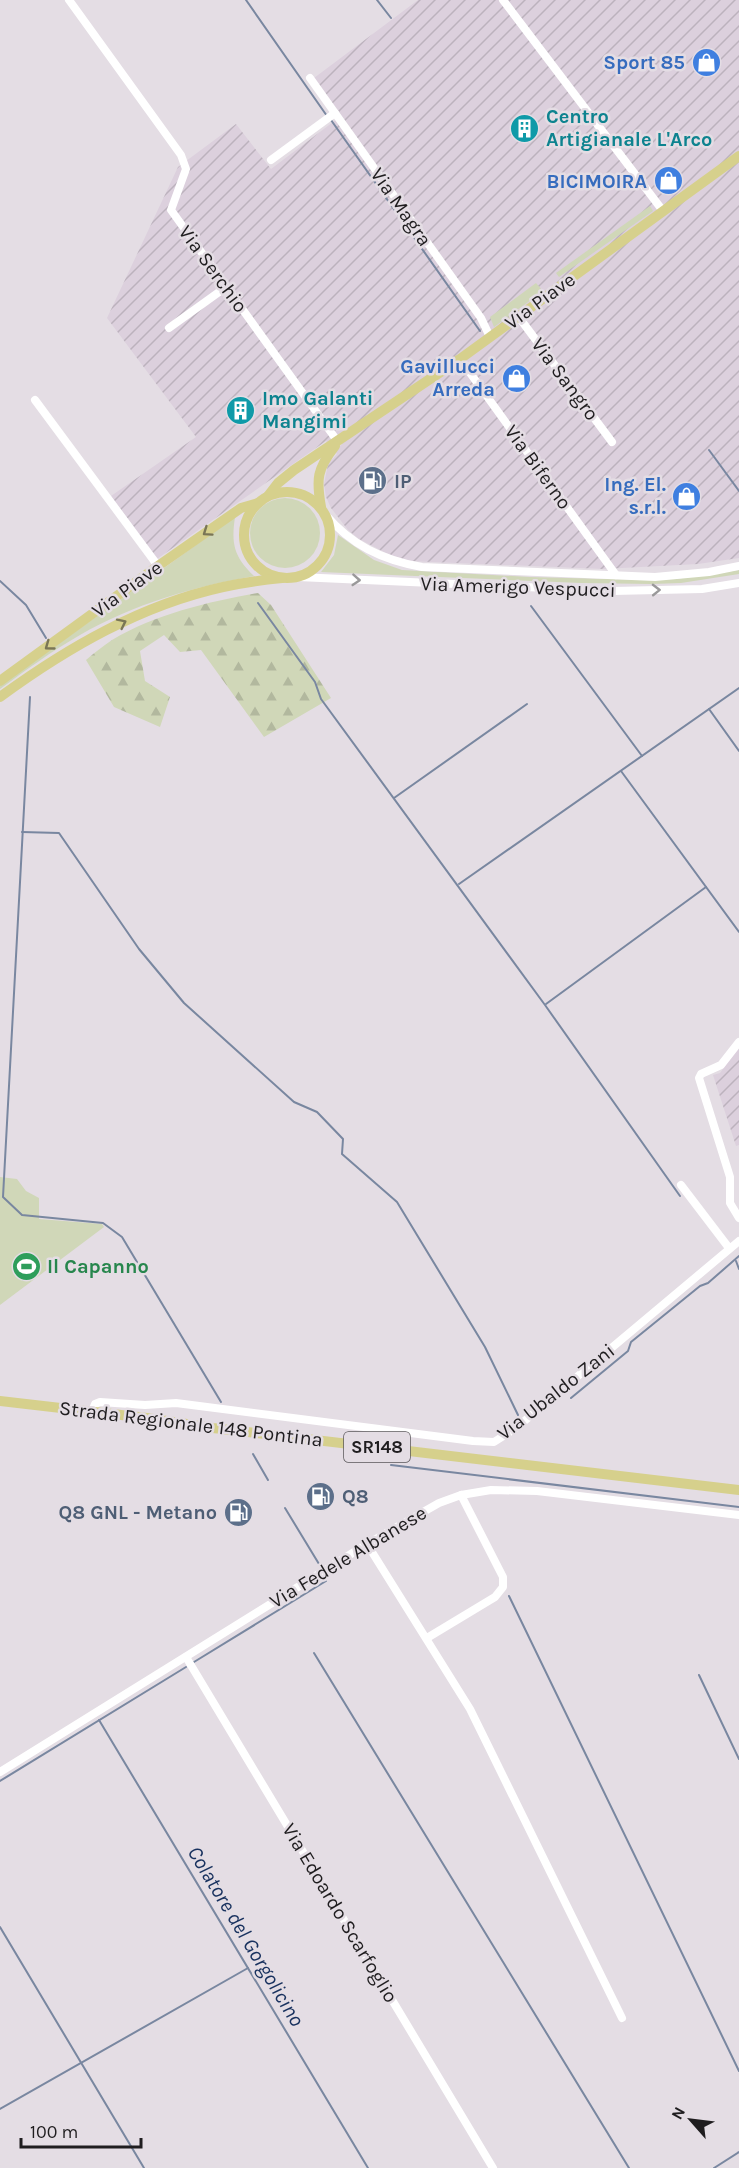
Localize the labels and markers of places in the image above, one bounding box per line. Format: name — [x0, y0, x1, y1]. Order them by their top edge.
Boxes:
shop icon: Sport 85 — [690, 46, 722, 78]
place label: Sport 85 — [603, 51, 685, 74]
place label: Centro Artigianale L'Arco — [546, 105, 712, 151]
building icon: Centro Artigianale L'Arco — [509, 112, 541, 144]
shop icon: BICIMOIRA — [652, 165, 684, 197]
place label: BICIMOIRA — [547, 170, 647, 193]
place label: Gavillucci Arreda — [400, 355, 495, 401]
shop icon: Gavillucci Arreda — [500, 362, 532, 394]
place label: Imo Galanti Mangimi — [262, 387, 373, 433]
building icon: Imo Galanti Mangimi — [225, 394, 257, 426]
fuel station icon: IP — [357, 465, 389, 497]
place label: IP — [394, 470, 412, 493]
place label: Ing. El. s.r.l. — [604, 473, 666, 519]
shop icon: Ing. El. s.r.l. — [671, 480, 703, 512]
sports icon: Il Capanno — [10, 1250, 42, 1282]
place label: Il Capanno — [47, 1255, 149, 1278]
fuel station icon: Q8 — [305, 1480, 337, 1512]
place label: Q8 — [342, 1485, 369, 1508]
fuel station icon: Q8 GNL - Metano — [222, 1496, 254, 1528]
place label: Q8 GNL - Metano — [58, 1501, 217, 1524]

